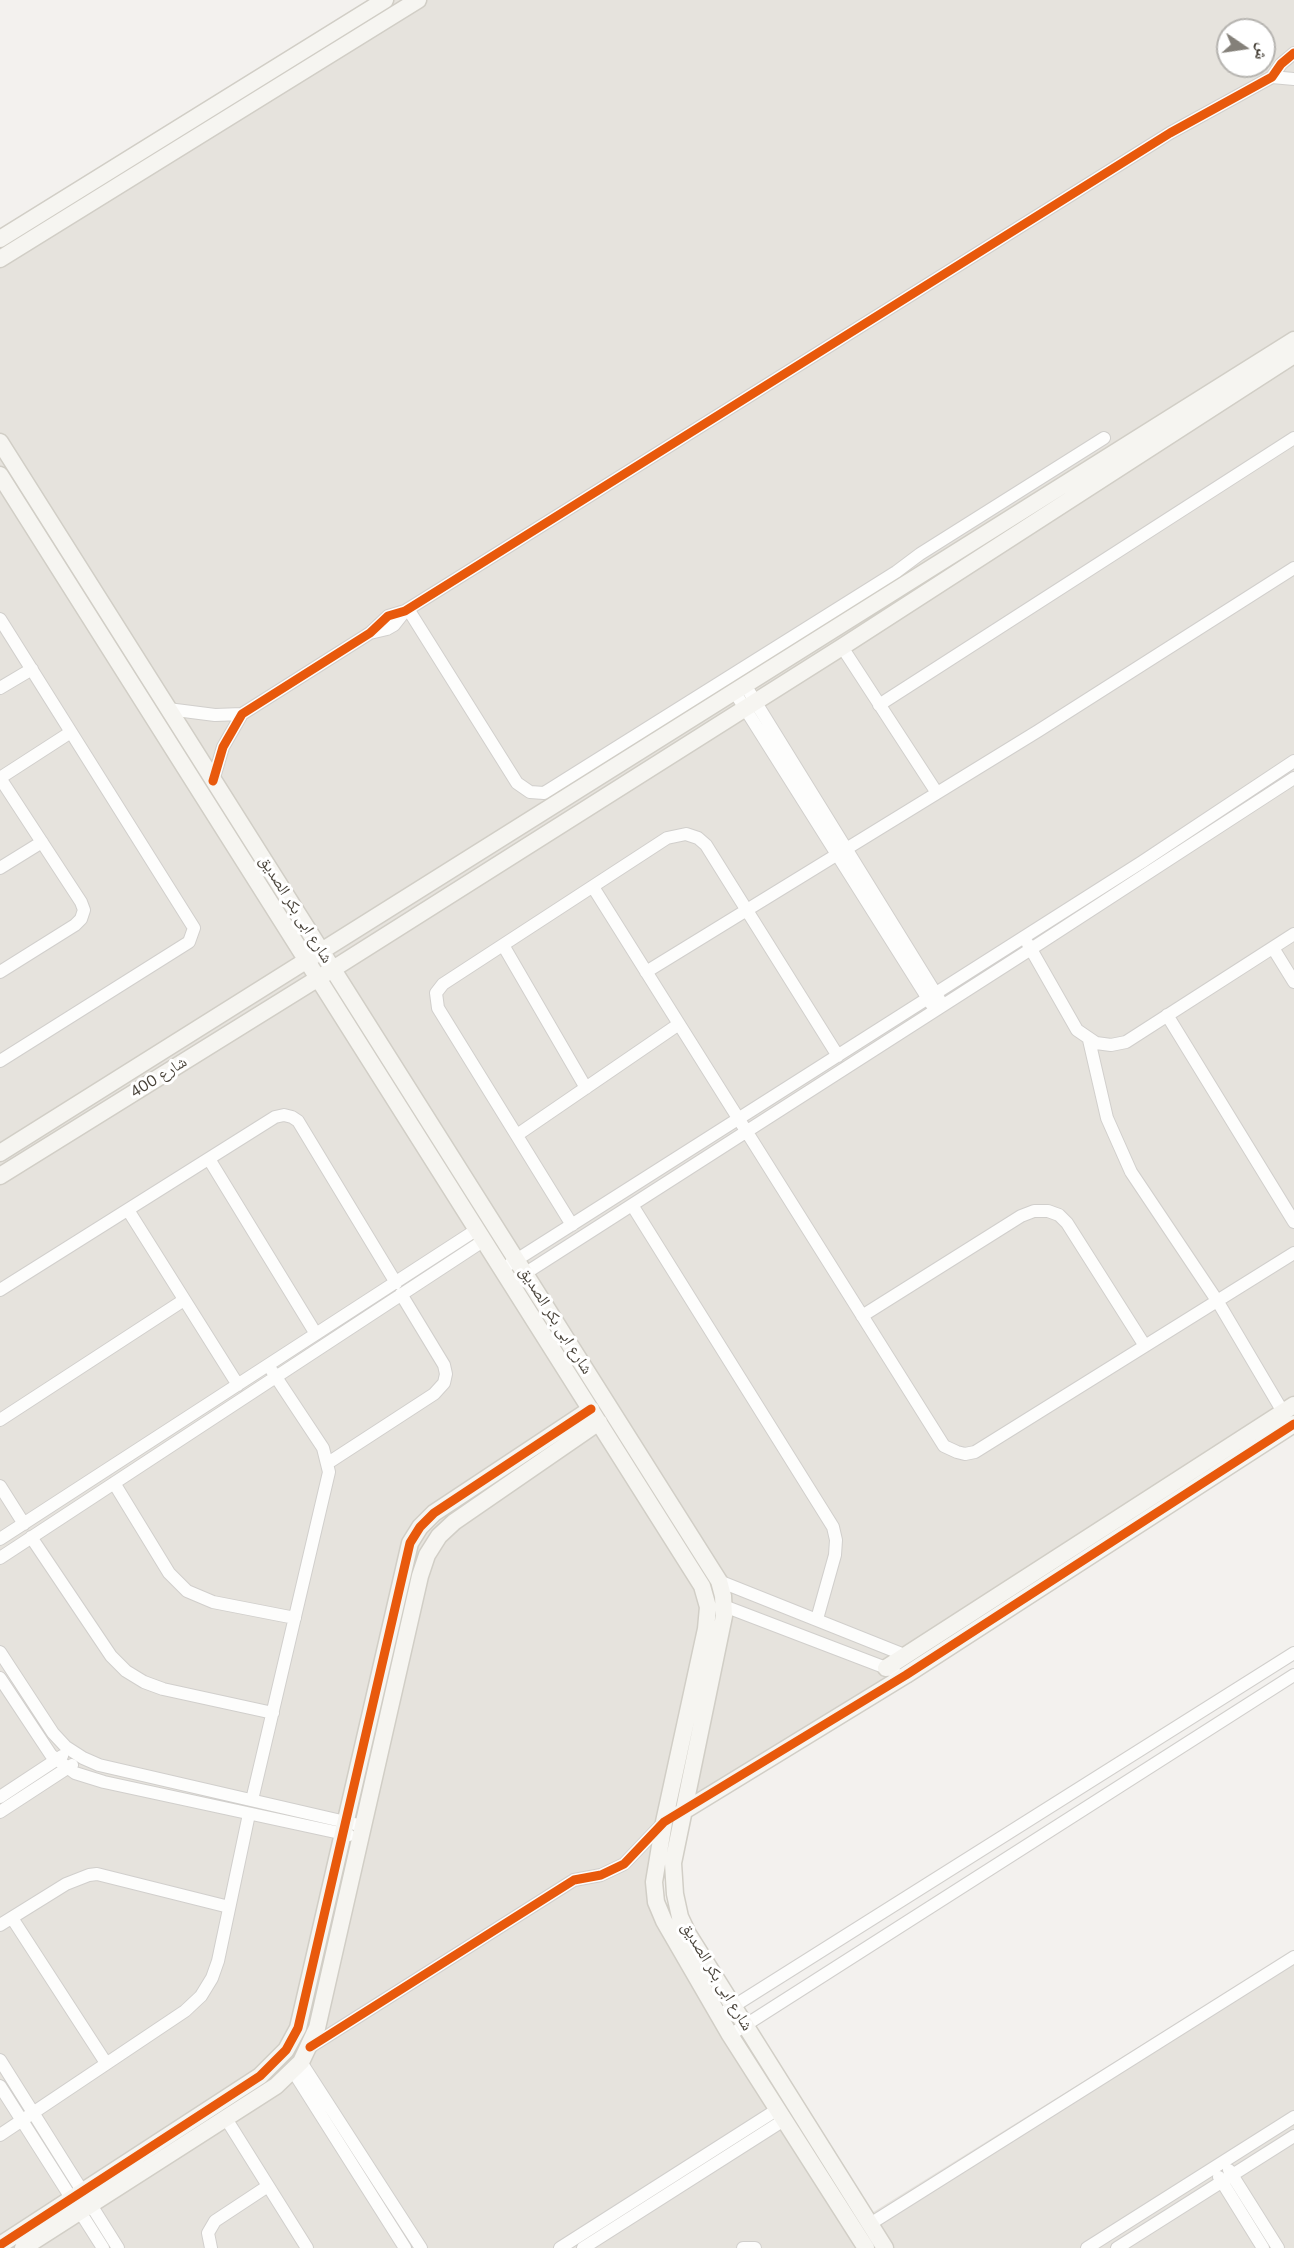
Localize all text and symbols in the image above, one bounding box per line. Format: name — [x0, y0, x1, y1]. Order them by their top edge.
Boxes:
north arrow — [1216, 18, 1276, 78]
text: ش — [1249, 41, 1274, 62]
street label: شارع ابى بكر الصديق — [254, 853, 336, 967]
street label: شارع 400 — [127, 1053, 191, 1103]
street label: شارع ابى بكر الصديق — [514, 1264, 596, 1378]
street label: شارع ابى بكر الصديق — [676, 1919, 756, 2035]

